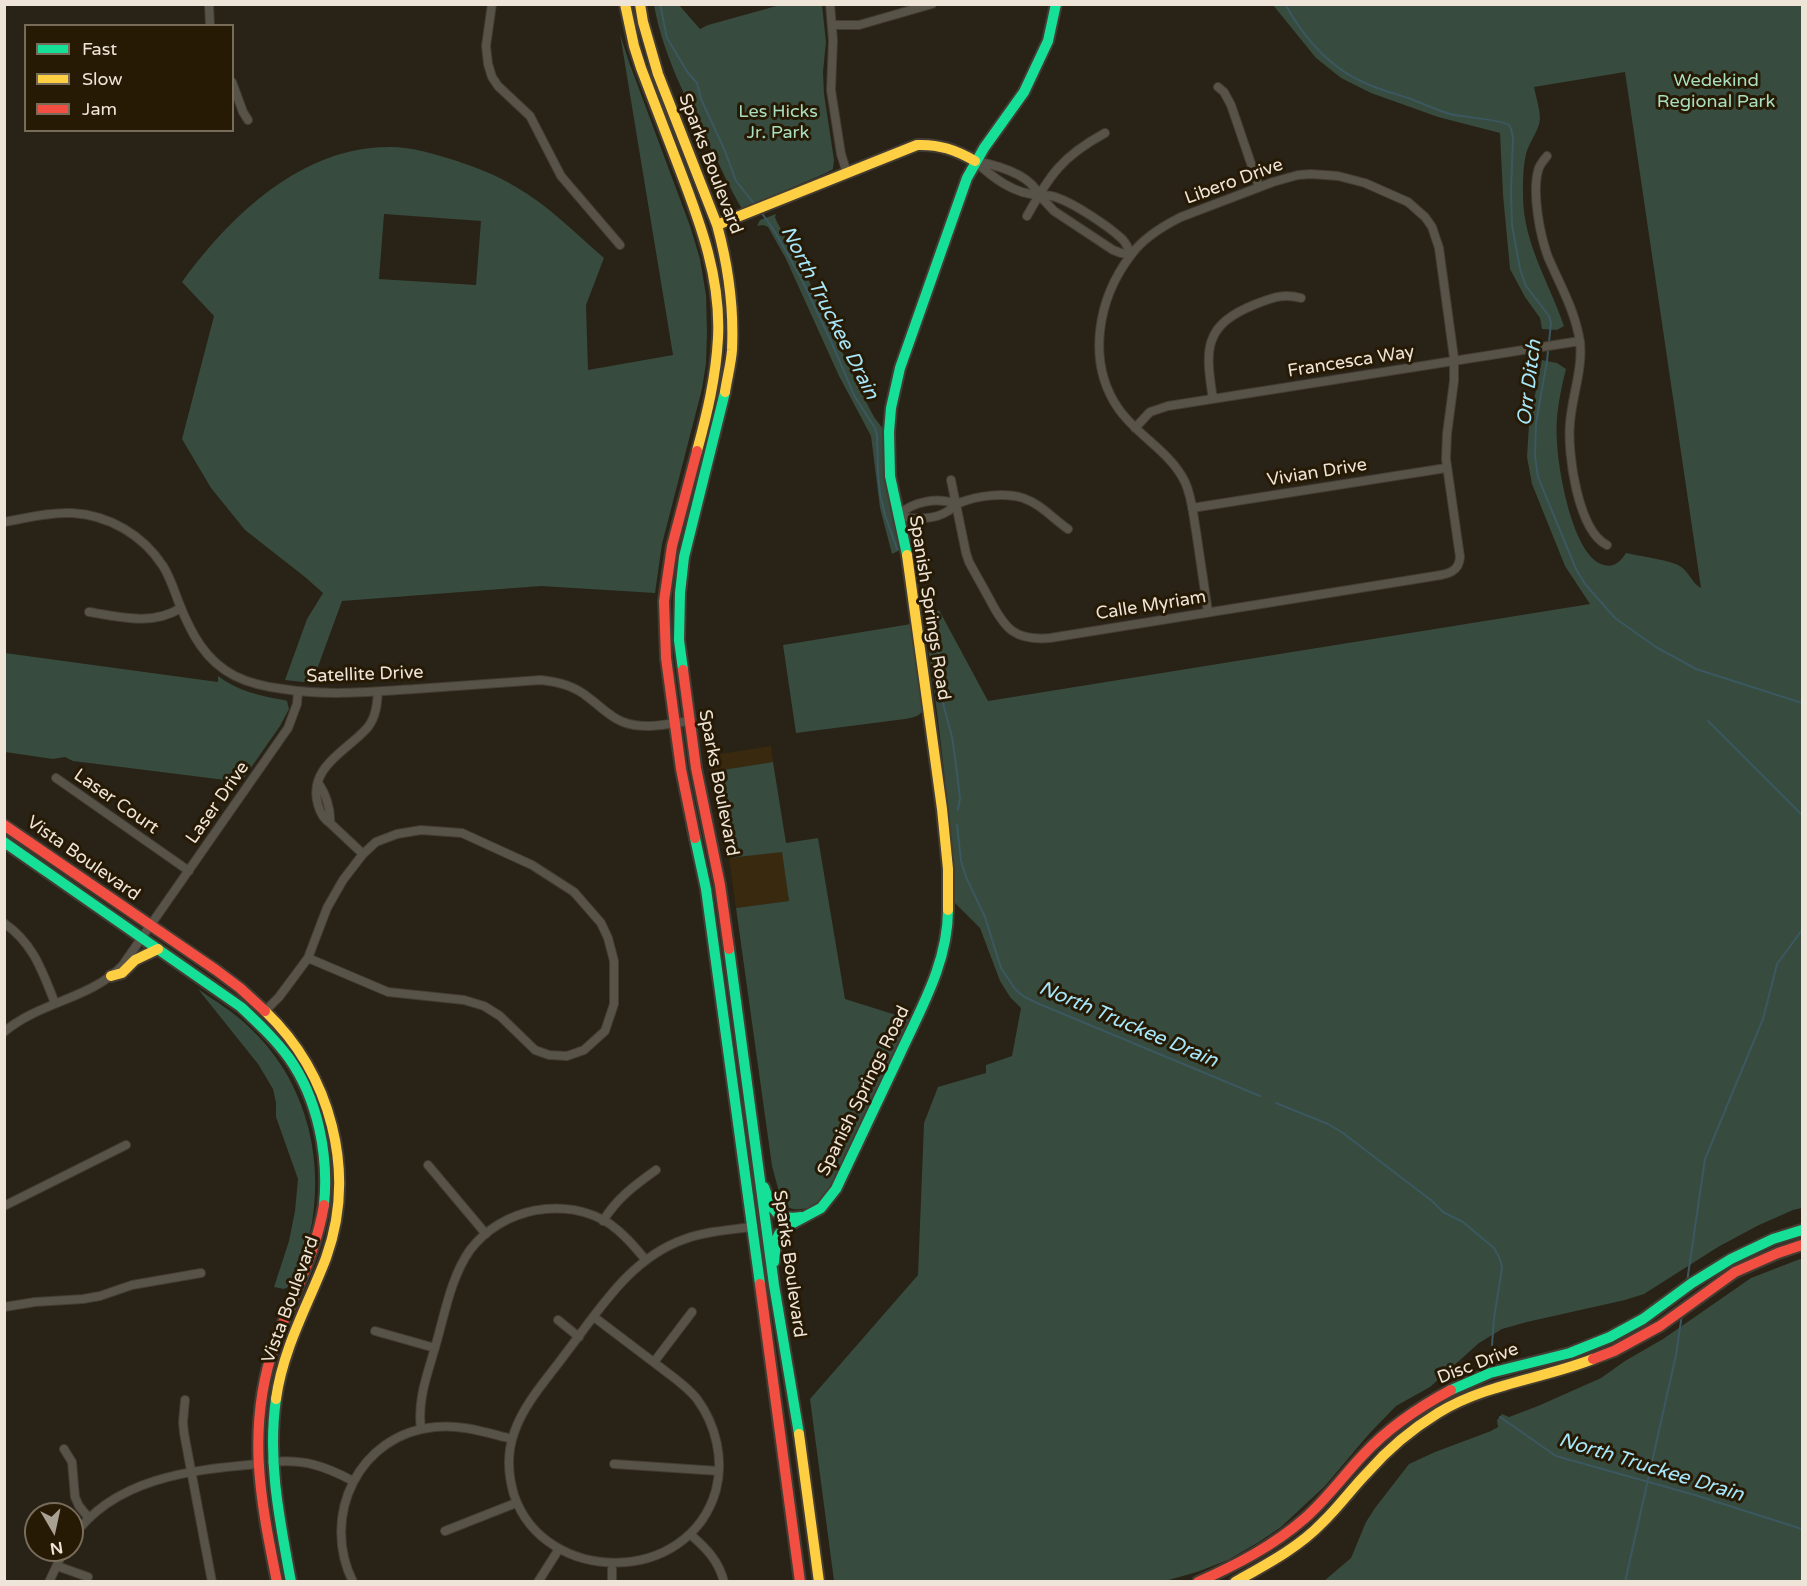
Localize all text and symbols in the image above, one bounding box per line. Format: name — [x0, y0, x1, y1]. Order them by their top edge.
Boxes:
legend — [24, 24, 234, 132]
text: Fast — [82, 38, 117, 60]
text: Slow — [82, 68, 123, 90]
park label: Wedekind Regional Park — [1657, 70, 1775, 112]
street label: Sparks Boulevard — [673, 91, 747, 237]
text: Jam — [82, 98, 117, 120]
park label: Les Hicks Jr. Park — [738, 101, 818, 144]
street label: Libero Drive — [1182, 154, 1286, 210]
water label: North Truckee Drain — [775, 222, 883, 404]
water label: Orr Ditch — [1513, 339, 1547, 427]
street label: Francesca Way — [1286, 341, 1416, 383]
street label: Vivian Drive — [1265, 454, 1369, 492]
street label: Spanish Springs Road — [904, 514, 954, 702]
street label: Calle Myriam — [1094, 587, 1208, 625]
street label: Satellite Drive — [306, 662, 424, 688]
street label: Sparks Boulevard — [693, 708, 743, 858]
street label: Laser Drive — [182, 758, 254, 848]
street label: Laser Court — [69, 765, 163, 839]
street label: Vista Boulevard — [22, 812, 144, 906]
water label: North Truckee Drain — [1035, 977, 1221, 1073]
street label: Spanish Springs Road — [813, 1002, 915, 1180]
street label: Sparks Boulevard — [768, 1189, 810, 1339]
street label: Vista Boulevard — [258, 1234, 324, 1366]
street label: Disc Drive — [1434, 1339, 1522, 1389]
water label: North Truckee Drain — [1556, 1429, 1746, 1507]
north arrow — [24, 1502, 84, 1562]
text: N — [49, 1537, 64, 1559]

